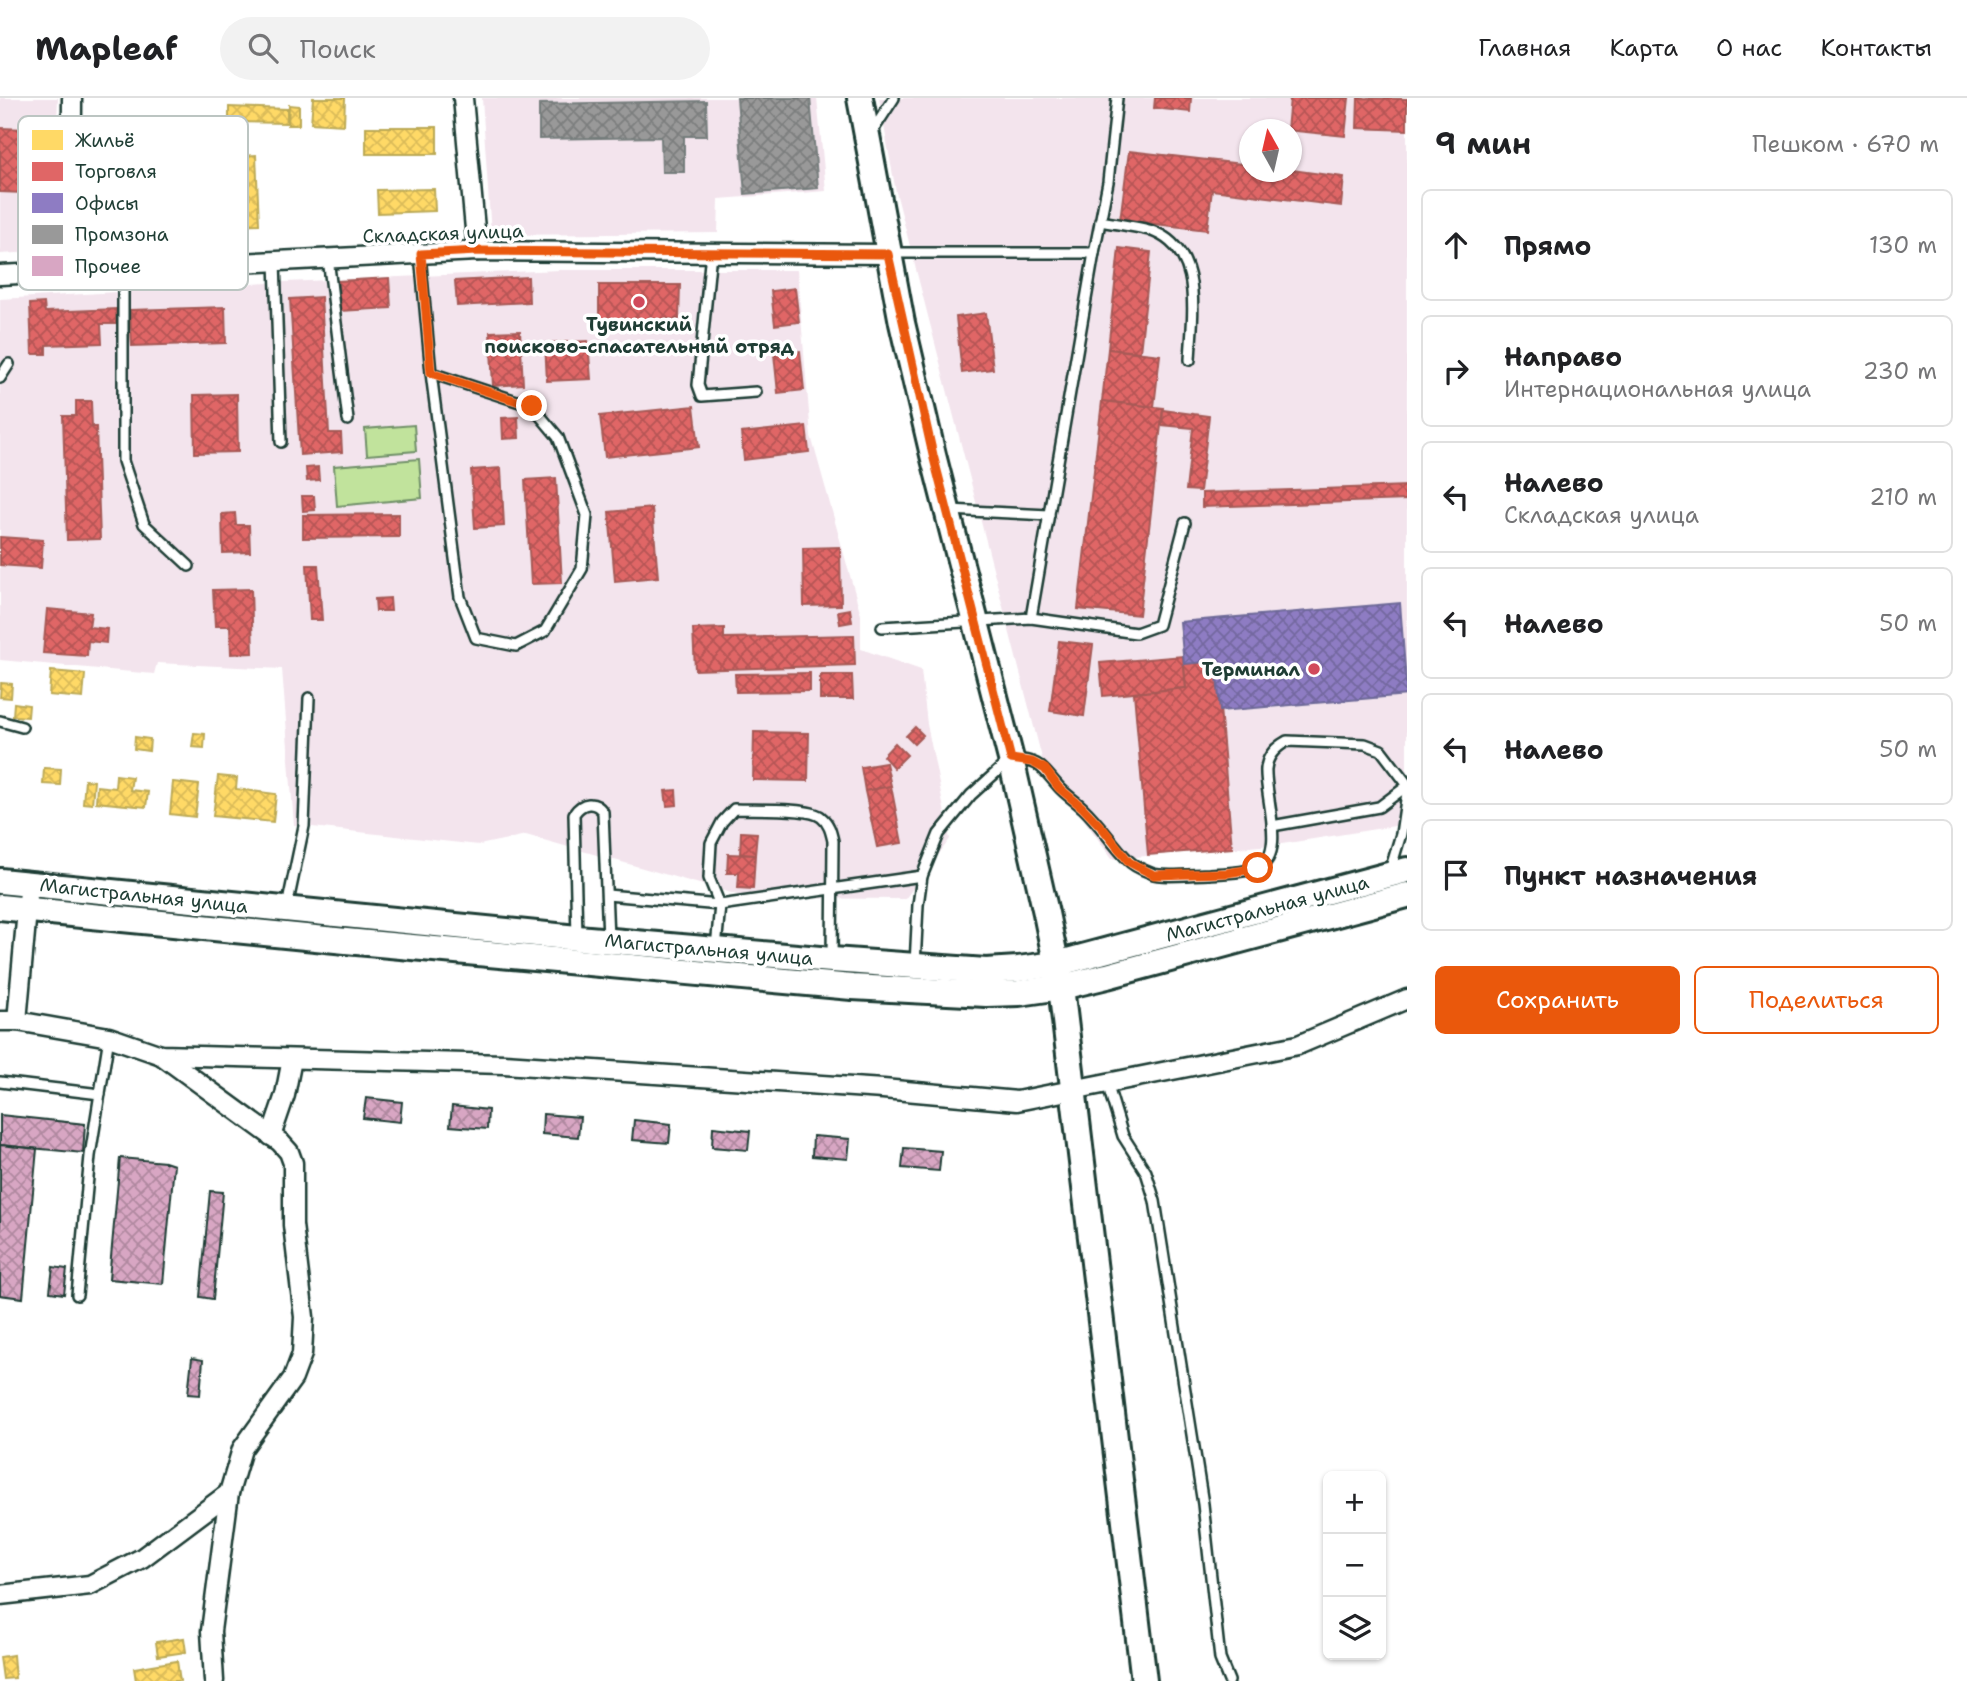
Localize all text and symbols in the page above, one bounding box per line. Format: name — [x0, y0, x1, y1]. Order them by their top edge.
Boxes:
search box — [220, 17, 710, 80]
text: Mapleaf — [35, 26, 178, 71]
icon: search — [244, 29, 282, 67]
text: Поиск — [300, 31, 376, 66]
text: Главная — [1478, 32, 1571, 64]
text: Карта — [1609, 32, 1678, 64]
text: О нас — [1716, 32, 1782, 64]
text: Контакты — [1820, 32, 1932, 64]
legend — [18, 116, 248, 290]
north arrow — [1239, 119, 1302, 182]
text: 9 мин — [1435, 123, 1531, 164]
text: Жильё — [75, 128, 135, 153]
text: Пешком · 670 m — [1752, 129, 1939, 159]
text: Торговля — [75, 159, 157, 184]
text: Офисы — [75, 191, 139, 216]
street label: Складская улица — [362, 218, 524, 249]
text: Промзона — [75, 222, 169, 247]
icon: ahead — [1437, 226, 1475, 264]
text: Прямо — [1504, 228, 1592, 263]
text: 130 m — [1869, 230, 1937, 260]
text: Прочее — [75, 254, 141, 279]
marker: Тувинский поисково-спасательный отряд — [631, 294, 647, 310]
place label: Тувинский поисково-спасательный отряд — [484, 312, 795, 359]
text: Направо — [1504, 339, 1622, 374]
icon: right — [1437, 352, 1475, 390]
text: 230 m — [1863, 356, 1937, 386]
text: Интернациональная улица — [1504, 374, 1811, 404]
route end — [516, 390, 547, 421]
text: Налево — [1504, 465, 1604, 500]
icon: left — [1437, 478, 1475, 516]
text: 210 m — [1869, 482, 1937, 512]
text: Складская улица — [1504, 500, 1699, 530]
icon: left — [1437, 604, 1475, 642]
text: Налево — [1504, 606, 1604, 641]
text: 50 m — [1879, 608, 1937, 638]
place label: Терминал — [1202, 657, 1300, 682]
marker: Терминал — [1306, 661, 1322, 677]
icon: left — [1437, 730, 1475, 768]
text: Налево — [1504, 732, 1604, 767]
text: 50 m — [1879, 734, 1937, 764]
route start — [1242, 852, 1273, 883]
icon: arrive — [1437, 856, 1475, 894]
text: Пункт назначения — [1504, 858, 1757, 893]
street label: Магистральная улица — [1163, 869, 1372, 948]
street label: Магистральная улица — [39, 872, 249, 919]
street label: Магистральная улица — [604, 928, 814, 971]
button: Сохранить — [1435, 966, 1680, 1034]
button: Поделиться — [1694, 966, 1939, 1034]
map controls — [1323, 1471, 1386, 1660]
button: + — [1323, 1471, 1386, 1534]
button: − — [1323, 1534, 1386, 1597]
button: layers — [1323, 1597, 1386, 1660]

